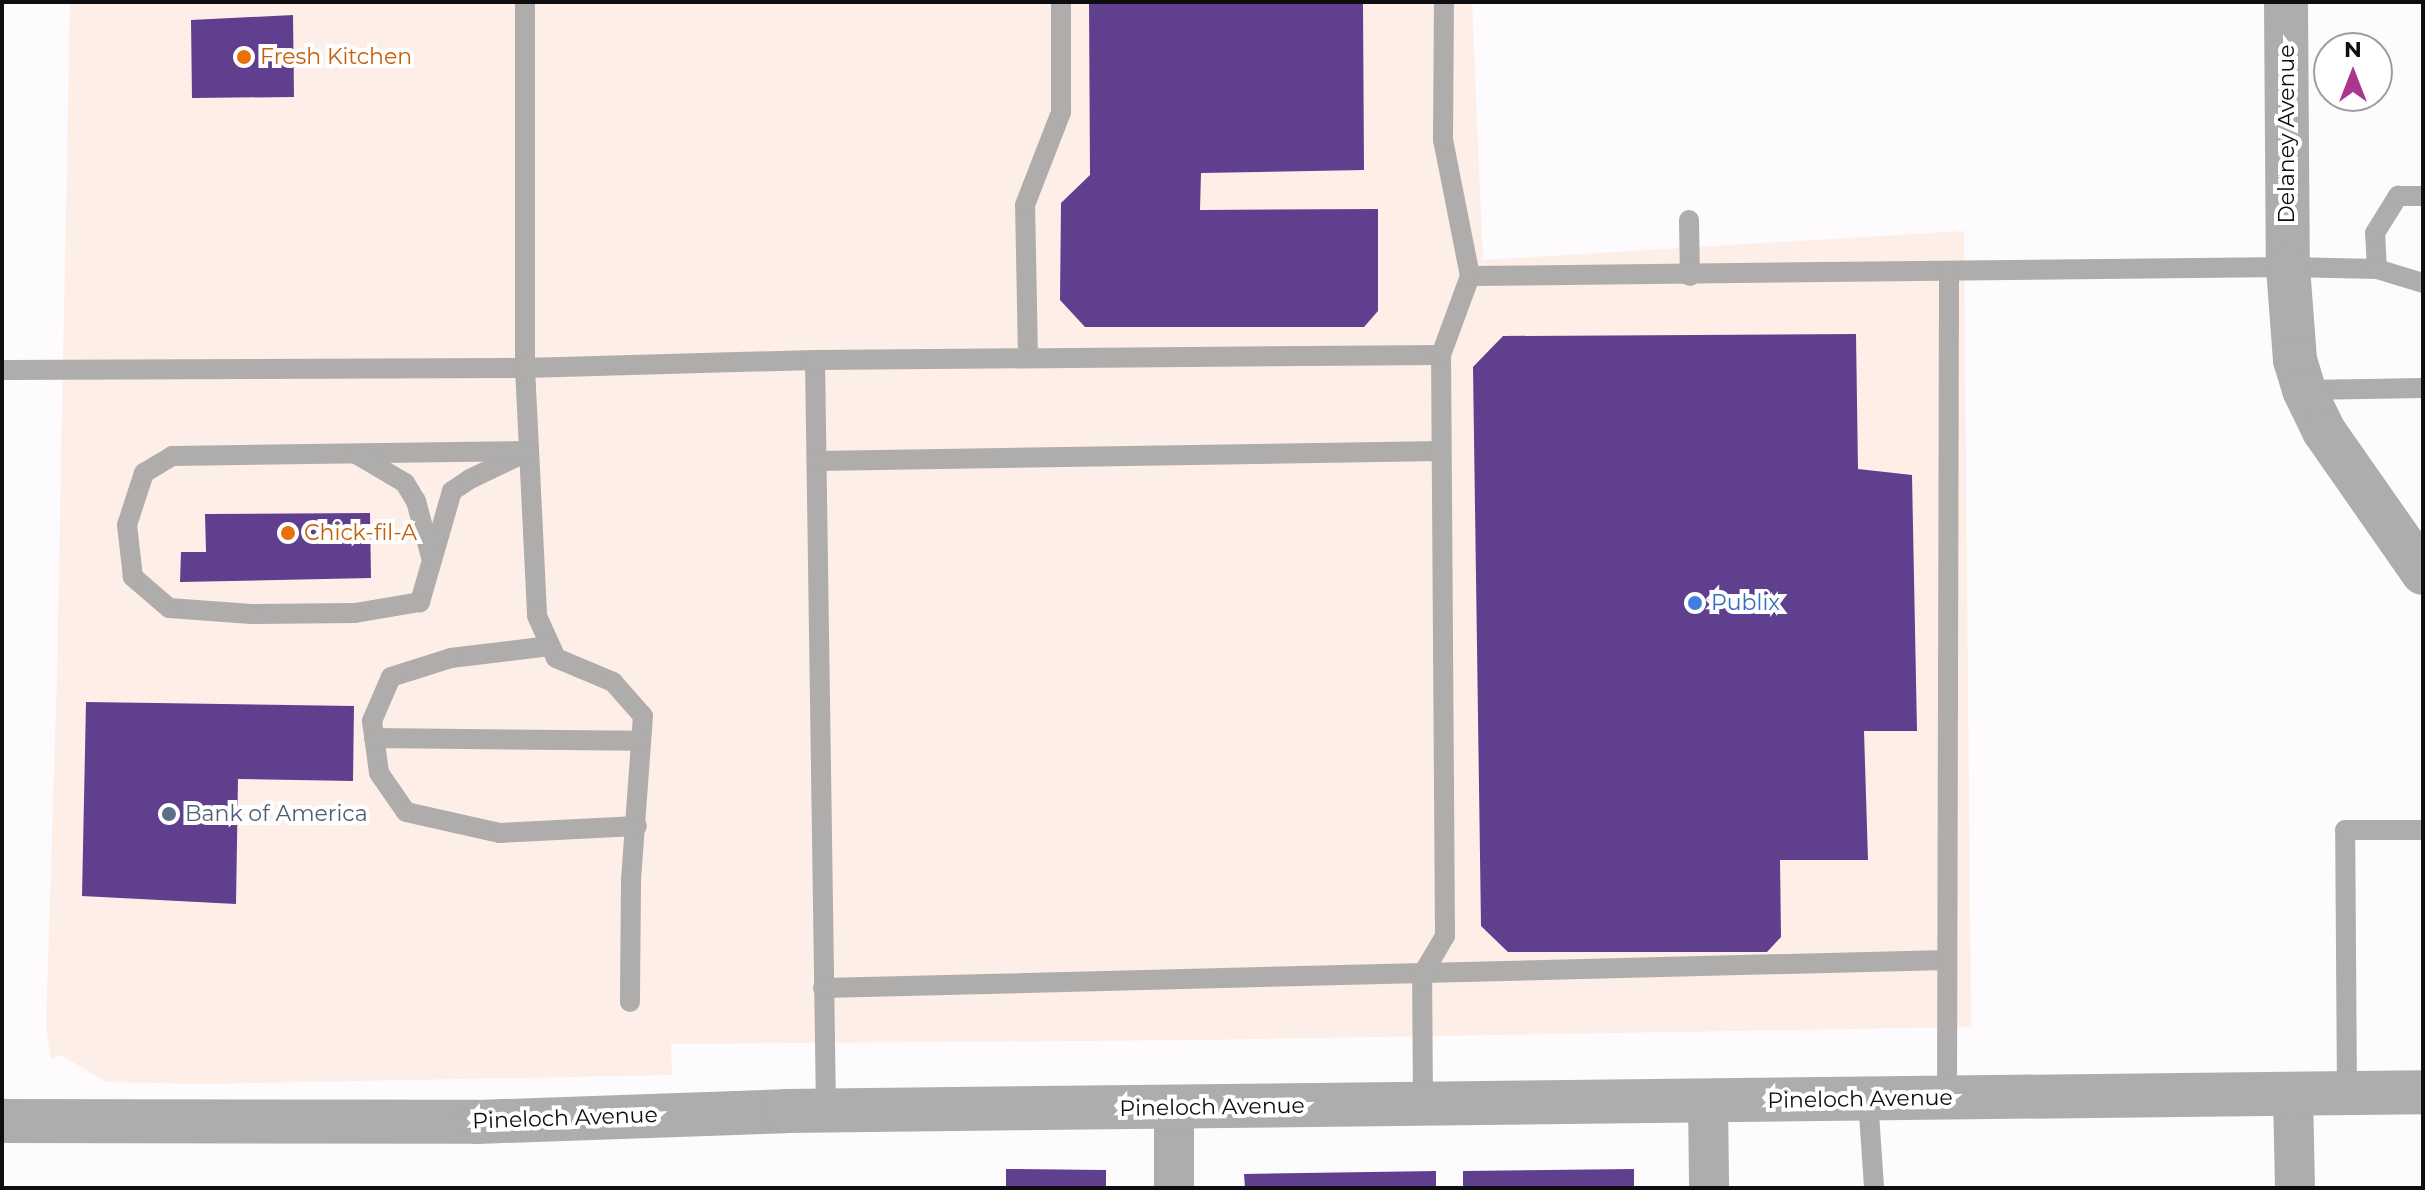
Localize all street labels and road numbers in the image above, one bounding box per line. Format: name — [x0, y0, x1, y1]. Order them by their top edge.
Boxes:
street label: Delaney Avenue — [2274, 44, 2300, 224]
street label: Pineloch Avenue — [1767, 1084, 1953, 1114]
street label: Pineloch Avenue — [1119, 1092, 1305, 1122]
street label: Pineloch Avenue — [472, 1102, 658, 1134]

